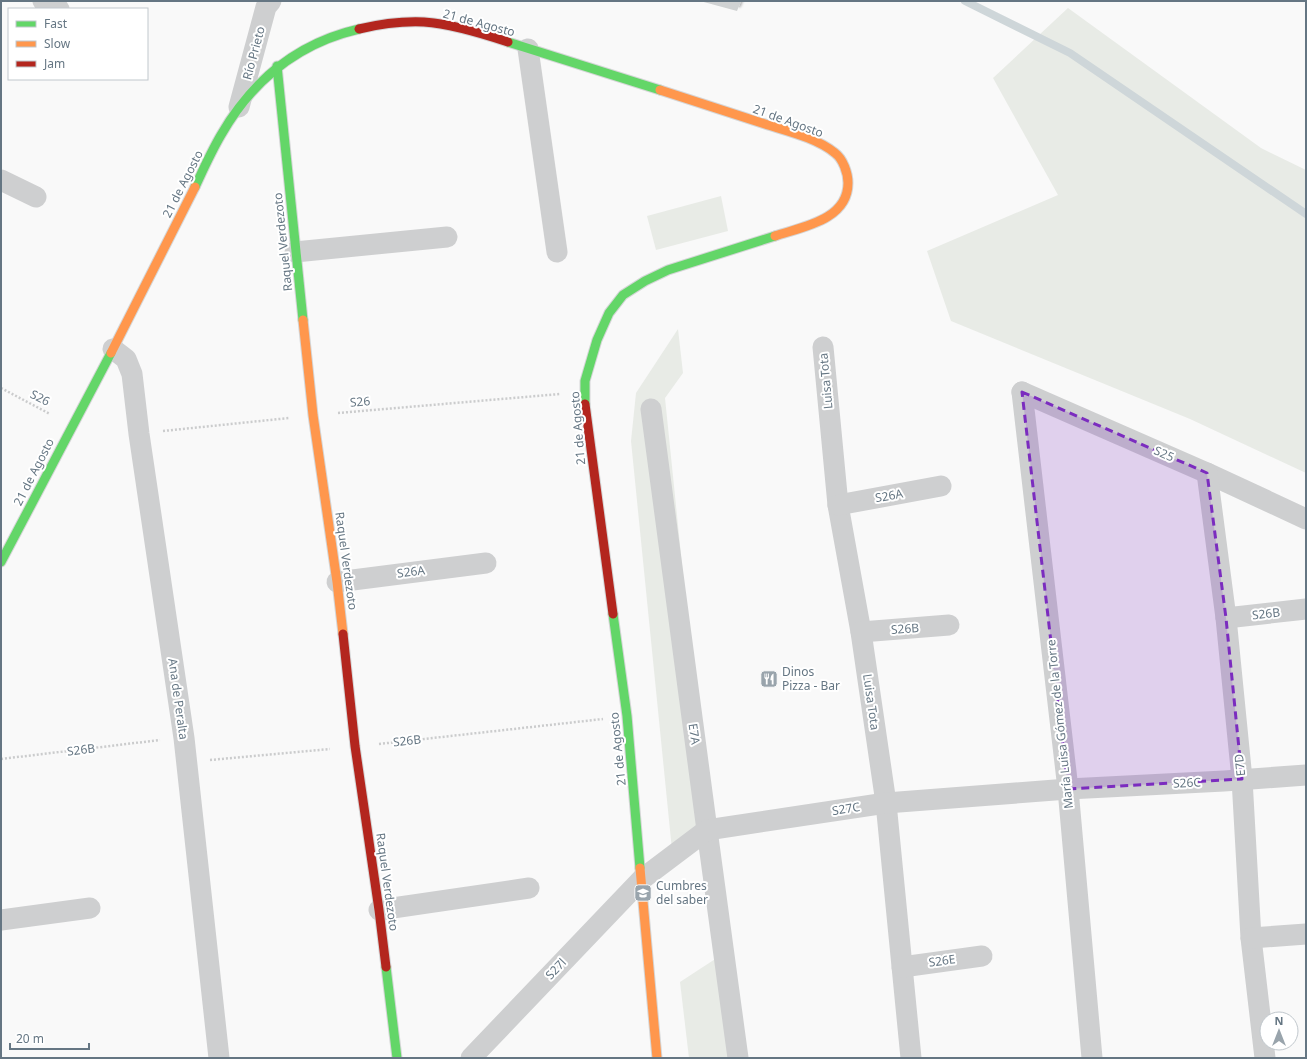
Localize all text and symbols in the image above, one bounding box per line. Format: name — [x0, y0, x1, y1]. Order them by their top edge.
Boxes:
street label: 21 de Agosto — [441, 5, 517, 40]
legend — [8, 8, 148, 80]
text: Fast — [44, 15, 68, 32]
street label: Río Prieto — [238, 24, 269, 81]
text: Slow — [44, 35, 71, 52]
text: Jam — [43, 55, 65, 72]
street label: 21 de Agosto — [751, 100, 826, 141]
street label: 21 de Agosto — [158, 147, 207, 220]
street label: Raquel Verdezoto — [269, 192, 296, 292]
street label: Luisa Tota — [815, 352, 836, 410]
street label: S26 — [27, 385, 53, 410]
street label: 21 de Agosto — [566, 391, 589, 466]
street label: S26 — [349, 392, 371, 411]
street label: 21 de Agosto — [9, 435, 58, 508]
street label: S25 — [1151, 442, 1177, 465]
street label: S26A — [874, 485, 904, 506]
street label: Raquel Verdezoto — [331, 511, 362, 611]
street label: S26A — [396, 561, 426, 582]
street label: S26B — [1251, 604, 1281, 623]
street label: S26B — [890, 619, 920, 638]
street label: María Luisa Gómez de la Torre — [1042, 638, 1077, 810]
street label: Ana de Peralta — [164, 657, 193, 741]
place label: Dinos Pizza - Bar — [782, 663, 840, 694]
restaurant icon: Dinos Pizza - Bar — [759, 669, 779, 689]
street label: Luisa Tota — [859, 673, 884, 731]
street label: 21 de Agosto — [605, 711, 630, 787]
street label: E7A — [685, 722, 704, 746]
street label: S26B — [392, 731, 422, 750]
street label: S26B — [66, 739, 96, 760]
street label: E7D — [1230, 753, 1249, 777]
street label: S26C — [1173, 773, 1202, 792]
street label: S27C — [831, 798, 861, 819]
street label: Raquel Verdezoto — [372, 832, 403, 932]
place label: Cumbres del saber — [656, 877, 708, 908]
school or university icon: Cumbres del saber — [633, 883, 653, 903]
street label: S26E — [927, 950, 956, 971]
street label: S27l — [541, 954, 570, 983]
north arrow — [1259, 1011, 1299, 1051]
text: N — [1275, 1013, 1283, 1028]
scale bar — [10, 1025, 89, 1051]
text: 20 m — [16, 1030, 44, 1047]

